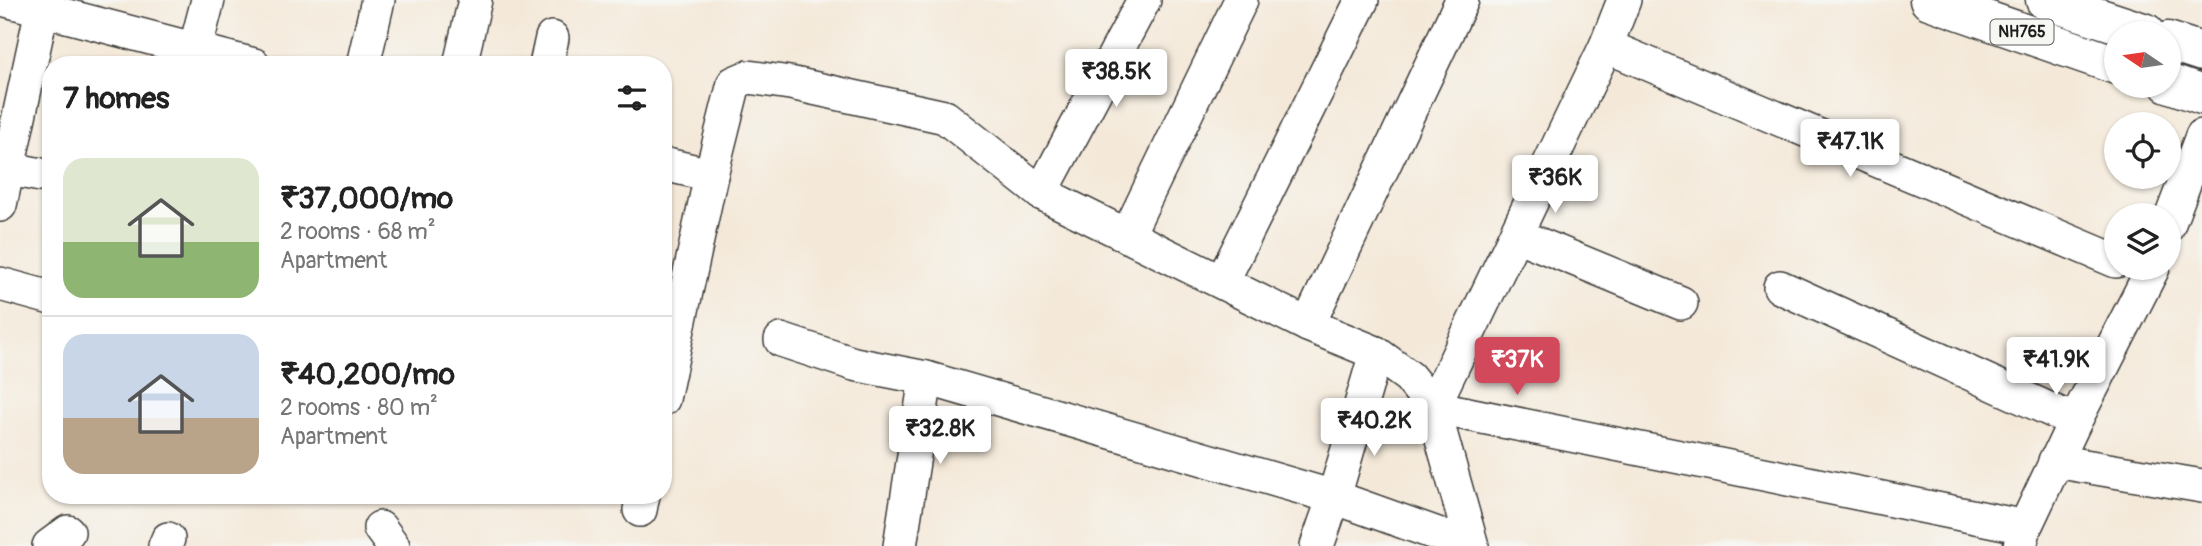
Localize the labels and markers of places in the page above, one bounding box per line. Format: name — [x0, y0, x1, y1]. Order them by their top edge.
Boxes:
pin: ₹38.5K — [1059, 50, 1173, 109]
pin: ₹47.1K — [1793, 120, 1907, 179]
pin: ₹36K — [1514, 156, 1596, 215]
pin: ₹37K — [1476, 338, 1558, 397]
pin: ₹41.9K — [1999, 338, 2113, 397]
pin: ₹40.2K — [1317, 398, 1431, 458]
pin: ₹32.8K — [883, 406, 997, 466]

